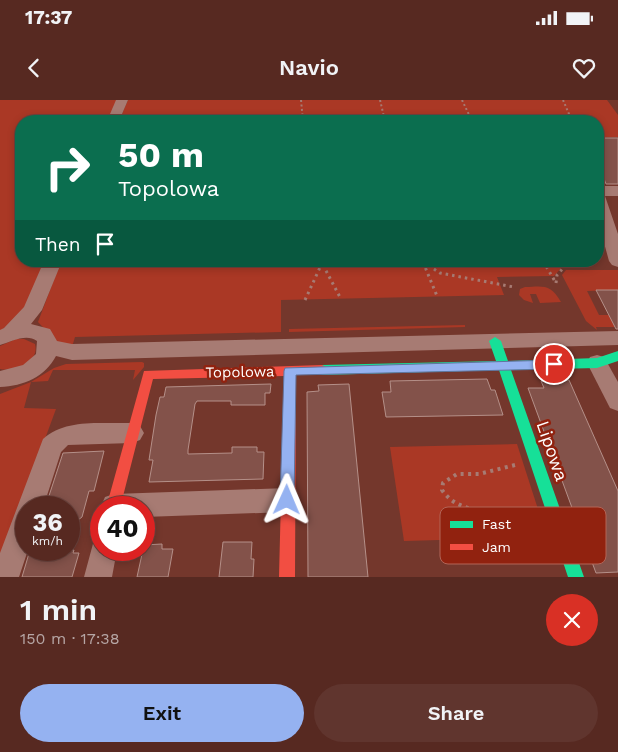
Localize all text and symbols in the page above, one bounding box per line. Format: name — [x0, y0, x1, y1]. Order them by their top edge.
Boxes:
text: 17:37 — [25, 6, 72, 29]
icon: back — [20, 54, 48, 82]
icon: heart — [570, 54, 598, 82]
text: Navio — [279, 55, 339, 80]
text: 50 m — [118, 134, 204, 176]
icon: right — [35, 135, 100, 200]
text: Topolowa — [118, 176, 219, 201]
icon: arrive — [91, 230, 119, 258]
text: Then — [35, 233, 81, 256]
pin — [533, 343, 575, 385]
icon: arrive — [540, 350, 568, 378]
street label: Topolowa — [205, 362, 275, 382]
street label: Lipowa — [532, 418, 573, 484]
position arrow — [260, 473, 312, 525]
speed limit sign: 40 — [90, 496, 155, 561]
legend — [440, 507, 606, 564]
text: 36 — [32, 508, 63, 537]
text: Fast — [482, 516, 511, 532]
text: km/h — [32, 534, 63, 548]
text: Jam — [482, 539, 511, 555]
text: 1 min — [20, 592, 97, 627]
button: close — [546, 594, 598, 646]
text: 150 m · 17:38 — [20, 629, 120, 648]
button: Exit — [20, 684, 304, 742]
button: Share — [314, 684, 598, 742]

